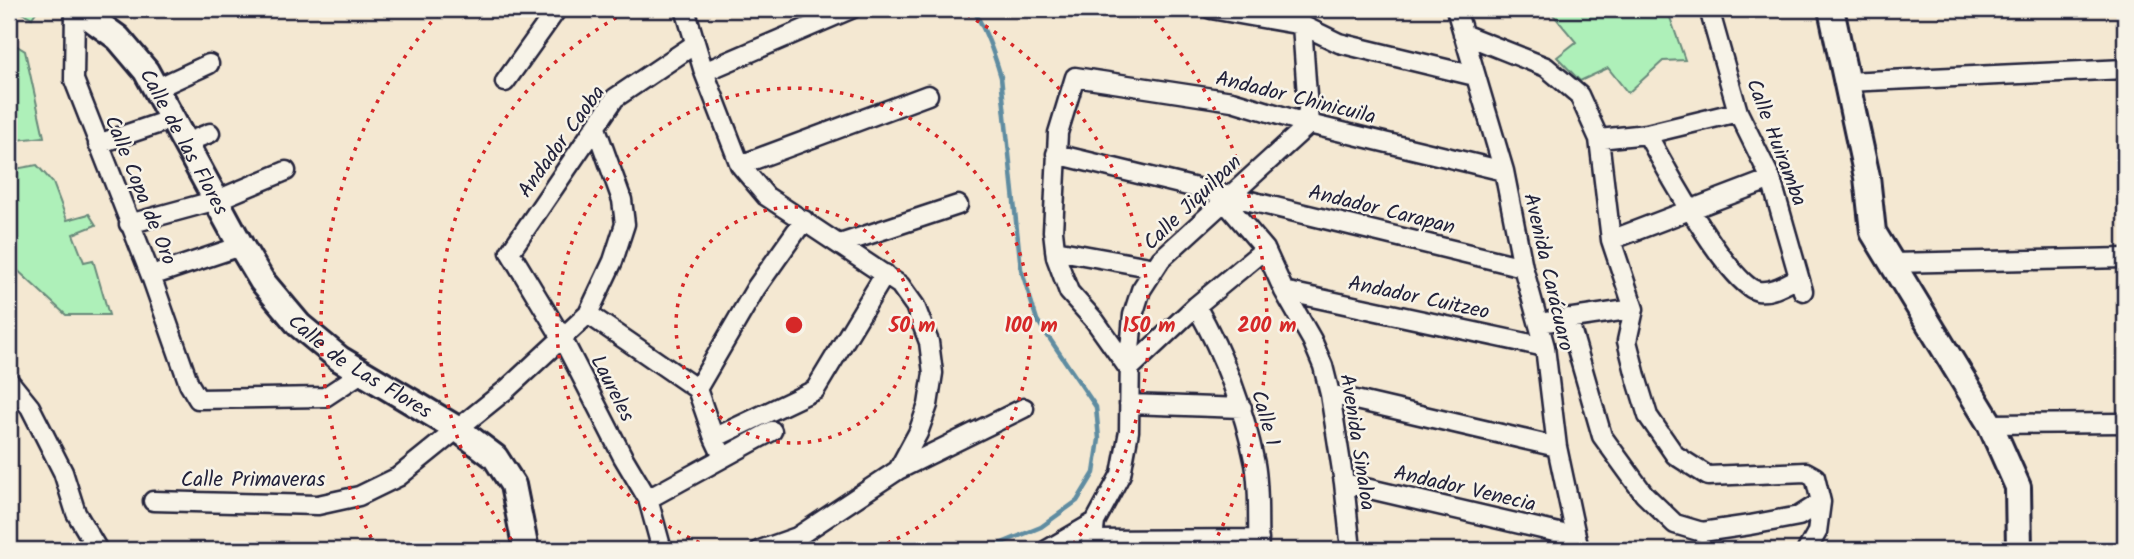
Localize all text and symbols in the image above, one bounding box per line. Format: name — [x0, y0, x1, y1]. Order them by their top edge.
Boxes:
street label: Calle de las Flores — [130, 63, 236, 222]
street label: Andador Chinicuila — [1212, 63, 1379, 134]
street label: Calle Huiramba — [1736, 74, 1815, 211]
street label: Andador Caoba — [510, 79, 614, 205]
street label: Calle Copa de Oro — [95, 111, 185, 270]
street label: Calle Jiquilpan — [1136, 147, 1250, 259]
street label: Andador Carapan — [1305, 176, 1458, 245]
street label: Avenida Carácuaro — [1513, 190, 1582, 355]
street label: Andador Cuitzeo — [1345, 267, 1492, 330]
street label: Calle de Las Flores — [278, 307, 438, 428]
text: 50 m — [888, 310, 935, 343]
text: 100 m — [1004, 310, 1058, 343]
text: 150 m — [1122, 310, 1176, 343]
text: 200 m — [1237, 310, 1297, 343]
centre of rings — [782, 313, 806, 337]
street label: Laureles — [581, 349, 643, 428]
street label: Avenida Sinaloa — [1329, 372, 1384, 513]
street label: Calle 1 — [1241, 386, 1288, 450]
street label: Andador Venecia — [1390, 457, 1539, 522]
street label: Calle Primaveras — [181, 464, 325, 497]

